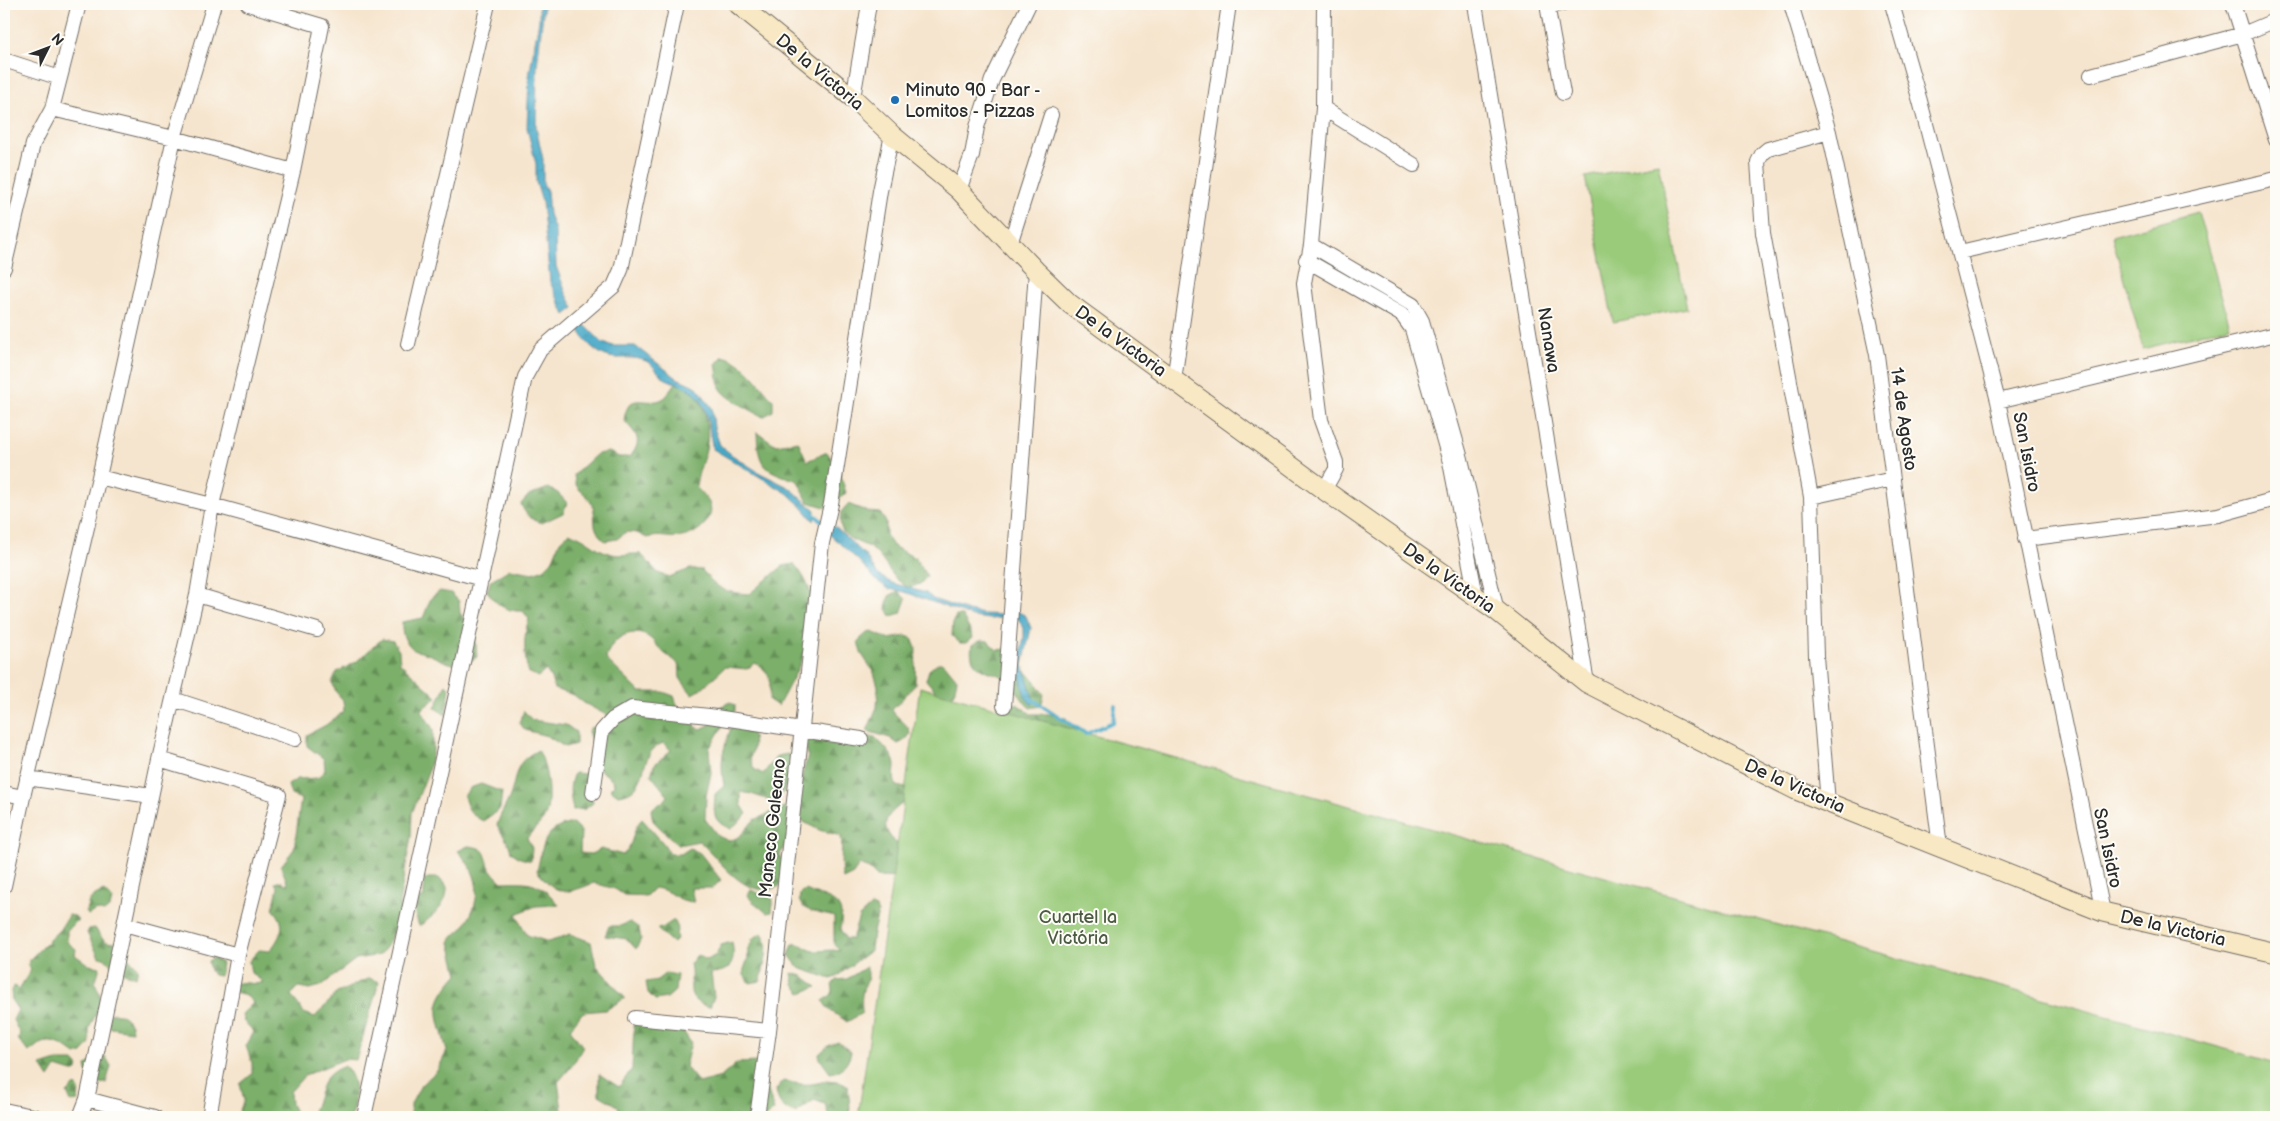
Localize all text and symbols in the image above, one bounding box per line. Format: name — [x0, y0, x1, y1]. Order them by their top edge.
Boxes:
north arrow — [22, 22, 72, 72]
text: N — [47, 30, 67, 49]
street label: De la Victoria — [772, 30, 868, 115]
place label: Minuto 90 - Bar - Lomitos - Pizzas — [905, 80, 1041, 122]
marker: Minuto 90 - Bar - Lomitos - Pizzas — [889, 94, 901, 106]
street label: De la Victoria — [1071, 301, 1170, 382]
street label: Nanawa — [1533, 306, 1564, 374]
street label: 14 de Agosto — [1886, 366, 1921, 472]
street label: San Isidro — [2008, 410, 2045, 494]
street label: De la Victoria — [1399, 539, 1499, 618]
street label: De la Victoria — [1741, 755, 1848, 818]
street label: Maneco Galeano — [755, 757, 790, 899]
street label: San Isidro — [2089, 806, 2126, 890]
street label: De la Victoria — [2118, 906, 2228, 951]
park label: Cuartel la Victória — [1039, 907, 1117, 949]

